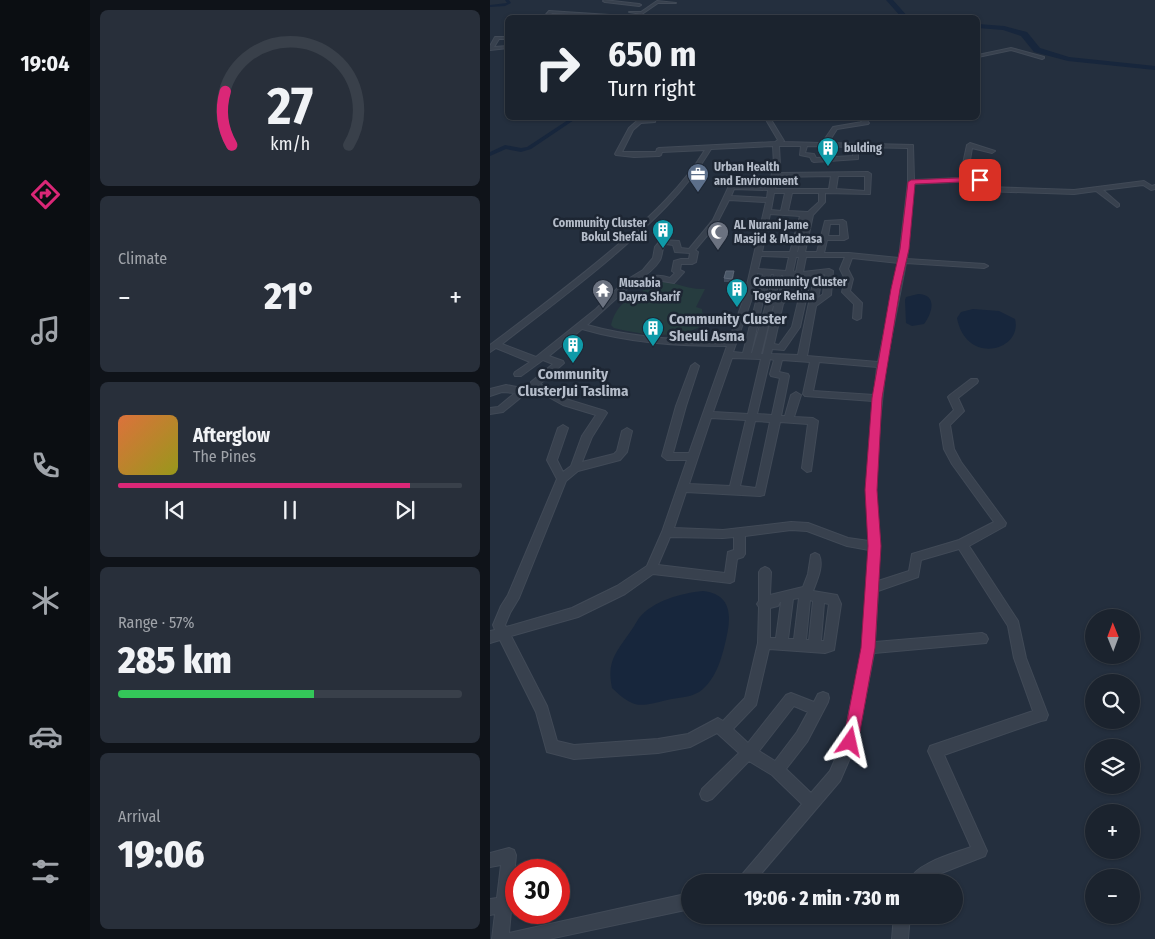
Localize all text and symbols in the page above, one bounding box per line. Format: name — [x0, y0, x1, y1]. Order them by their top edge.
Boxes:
text: 650 m — [608, 33, 696, 75]
icon: right — [525, 35, 590, 100]
text: 19:04 — [20, 50, 70, 77]
text: 27 — [266, 75, 313, 138]
text: Turn right — [608, 75, 696, 102]
text: km/h — [270, 133, 310, 155]
building icon: bulding — [816, 136, 840, 167]
place label: bulding — [844, 141, 882, 155]
pin — [959, 159, 1001, 201]
place label: Urban Health and Environment — [714, 160, 799, 188]
office icon: Urban Health and Environment — [686, 162, 710, 193]
icon: arrive — [966, 166, 994, 194]
icon: directions — [28, 177, 63, 212]
place label: Community Cluster Bokul Shefali — [553, 216, 648, 244]
building icon: Community Cluster Bokul Shefali — [651, 218, 675, 249]
place label: AL Nurani Jame Masjid & Madrasa — [733, 218, 822, 246]
mosque icon: AL Nurani Jame Masjid & Madrasa — [706, 220, 730, 251]
text: Climate — [118, 249, 167, 268]
text: 21° — [264, 273, 316, 319]
place label: Community Cluster Togor Rehna — [753, 275, 848, 303]
place label: Musabia Dayra Sharif — [619, 276, 681, 304]
building icon: Community Cluster Togor Rehna — [725, 277, 749, 308]
temple icon: Musabia Dayra Sharif — [591, 278, 615, 309]
text: − — [118, 281, 131, 314]
text: + — [449, 281, 462, 314]
place label: Community Cluster Sheuli Asma — [669, 310, 787, 345]
icon: music — [28, 313, 63, 348]
building icon: Community Cluster Sheuli Asma — [641, 316, 665, 347]
building icon: Community ClusterJui Taslima — [561, 333, 585, 364]
place label: Community ClusterJui Taslima — [518, 365, 629, 400]
text: Afterglow — [193, 424, 270, 447]
text: The Pines — [193, 447, 256, 466]
icon: phone — [28, 448, 63, 483]
icon: previous — [161, 496, 189, 524]
icon: pause — [276, 496, 304, 524]
icon: next — [391, 496, 419, 524]
icon: climate — [28, 583, 63, 618]
north arrow — [1085, 609, 1140, 664]
map controls — [1085, 609, 1140, 924]
text: Range · 57% — [118, 613, 195, 632]
text: 285 km — [118, 637, 232, 683]
button: search — [1085, 674, 1140, 729]
position arrow — [823, 715, 875, 767]
icon: car — [28, 719, 63, 754]
button: layers — [1085, 739, 1140, 794]
button: + — [1085, 804, 1140, 859]
text: Arrival — [118, 807, 160, 826]
text: 19:06 — [118, 831, 205, 877]
icon: filters — [28, 854, 63, 889]
speed limit sign: 30 — [505, 859, 570, 924]
button: − — [1085, 869, 1140, 924]
text: 19:06 · 2 min · 730 m — [744, 887, 900, 910]

